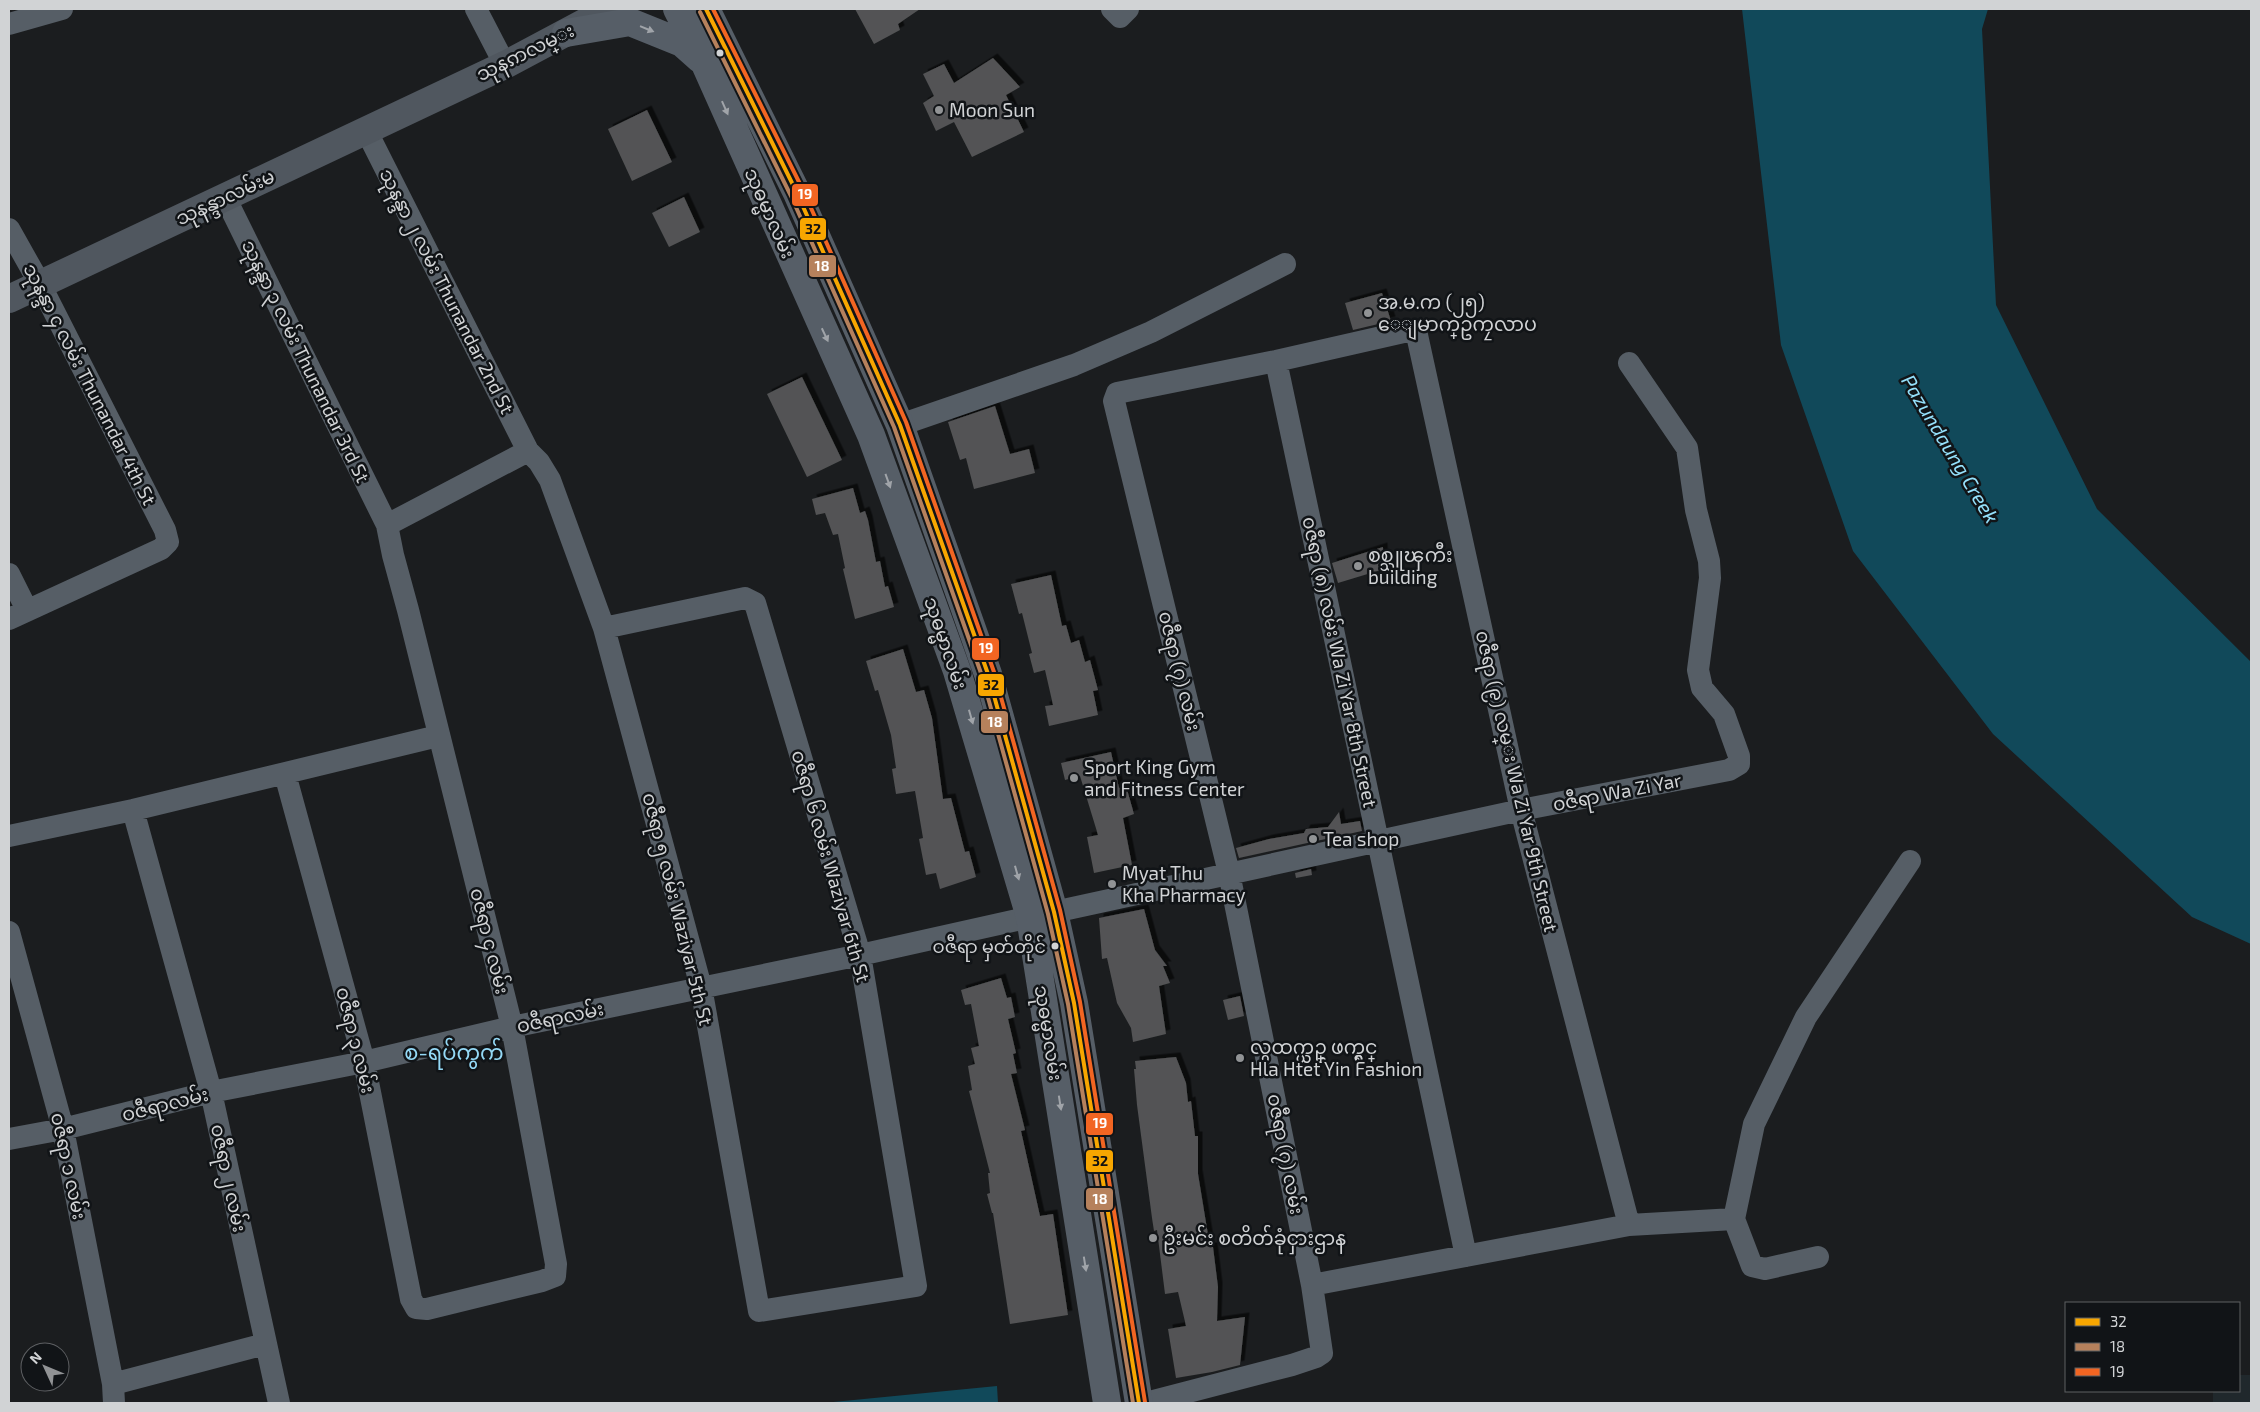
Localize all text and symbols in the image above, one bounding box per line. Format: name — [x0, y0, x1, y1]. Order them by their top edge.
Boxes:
street label: သုနၵာလမ္း — [472, 18, 580, 90]
one-way arrow — [640, 26, 655, 33]
unlabelled marker — [715, 48, 725, 58]
place label: Moon Sun — [949, 98, 1035, 121]
one-way arrow — [721, 101, 729, 116]
marker: Moon Sun — [933, 104, 945, 116]
street label: သုနန္ဒာလမ်းမ — [171, 162, 280, 235]
street label: သုနန္ဒာ ၂ လမ်း Thunandar 2nd St — [370, 163, 521, 420]
street label: သုဓမ္မာလမ်း — [735, 163, 802, 264]
line badge: 19 — [791, 183, 819, 207]
text: 19 — [798, 185, 812, 202]
line badge: 32 — [799, 217, 827, 241]
text: 32 — [805, 220, 821, 237]
street label: သုနန္ဒာ ၃ လမ်း Thunandar 3rd St — [232, 235, 377, 489]
line badge: 18 — [808, 254, 837, 278]
text: 18 — [815, 257, 829, 274]
street label: သုနန္ဒာ ၄ လမ်း Thunandar 4th St — [14, 258, 163, 511]
place label: အ.မ.က (၂၅) ေျမာက္ဥကၠလာပ — [1378, 290, 1537, 341]
marker: အ.မ.က (၂၅) ေျမာက္ဥကၠလာပ — [1362, 307, 1374, 319]
one-way arrow — [822, 328, 830, 342]
water label: Pazundaung Creek — [1897, 370, 2005, 527]
one-way arrow — [884, 474, 892, 489]
street label: ၀ဇီရာ (၈) လမ်း Wa Zi Yar 8th Street — [1293, 514, 1385, 810]
place label: စစ္သူၾကီး building — [1368, 541, 1453, 588]
marker: စစ္သူၾကီး building — [1352, 560, 1364, 572]
street label: သုဓမ္မာလမ်း — [914, 593, 975, 694]
street label: ၀ဇီရာ (၇) လမ်း — [1150, 608, 1208, 734]
street label: ၀ဇီရာ (၉) လမ္း Wa Zi Yar 9th Street — [1467, 627, 1565, 935]
line badge: 19 — [971, 637, 1000, 661]
text: 19 — [979, 639, 993, 656]
line badge: 32 — [977, 673, 1005, 697]
text: 32 — [983, 676, 999, 693]
one-way arrow — [968, 709, 976, 724]
line badge: 18 — [980, 710, 1009, 734]
text: 18 — [988, 713, 1002, 730]
street label: ဝဇီရာ ၆ လမ်း Waziyar 6th St — [782, 747, 878, 986]
place label: Sport King Gym and Fitness Center — [1084, 755, 1245, 800]
street label: ၀ဇီရာ Wa Zi Yar — [1550, 766, 1685, 820]
marker: Sport King Gym and Fitness Center — [1068, 772, 1080, 784]
street label: ဝဇီရာ ၅ လမ်း Waziyar 5th St — [634, 790, 720, 1029]
place label: Tea shop — [1323, 827, 1399, 850]
marker: Tea shop — [1307, 833, 1319, 845]
place label: Myat Thu Kha Pharmacy — [1122, 861, 1246, 906]
one-way arrow — [1014, 865, 1022, 880]
marker: Myat Thu Kha Pharmacy — [1106, 878, 1118, 890]
street label: ဝဇီရာ ၄ လမ်း — [461, 885, 517, 998]
place label: ဝဇီရာ မှတ်တိုင် — [933, 933, 1046, 962]
marker: ဝဇီရာ မှတ်တိုင် — [1050, 941, 1060, 951]
street label: သုဓမ္မာလမ်း — [1025, 983, 1070, 1083]
street label: ဝဇီရာ ၃ လမ်း — [327, 984, 383, 1097]
street label: ဝဇီရာလမ်း — [514, 994, 607, 1042]
place label: လွထက္ယဥ္ ဖက္ရွင္ Hla Htet Yin Fashion — [1250, 1035, 1422, 1080]
district label: စ-ရပ်ကွက် — [404, 1037, 504, 1070]
marker: လွထက္ယဥ္ ဖက္ရွင္ Hla Htet Yin Fashion — [1234, 1052, 1246, 1064]
street label: ဝဇီရာလမ်း — [119, 1080, 212, 1130]
street label: ၀ဇီရာ (၇) လမ်း — [1259, 1091, 1311, 1217]
one-way arrow — [1057, 1096, 1065, 1112]
street label: ဝဇီရာ ၁ လမ်း — [42, 1110, 94, 1222]
line badge: 19 — [1085, 1112, 1114, 1136]
text: 19 — [1093, 1114, 1107, 1131]
street label: ဝဇီရာ ၂ လမ်း — [202, 1121, 254, 1235]
line badge: 32 — [1085, 1149, 1114, 1173]
text: 32 — [1092, 1152, 1108, 1169]
line badge: 18 — [1085, 1187, 1114, 1211]
text: 18 — [1093, 1190, 1107, 1207]
place label: ဦးမင်း စတိတ်ခုံငှားဌာန — [1163, 1224, 1346, 1255]
marker: ဦးမင်း စတိတ်ခုံငှားဌာန — [1147, 1232, 1159, 1244]
one-way arrow — [1082, 1256, 1090, 1272]
legend — [2065, 1302, 2240, 1392]
text: 32 — [2110, 1312, 2127, 1330]
text: 18 — [2110, 1337, 2125, 1355]
north arrow — [20, 1342, 70, 1392]
text: N — [26, 1348, 45, 1367]
text: 19 — [2110, 1362, 2125, 1380]

